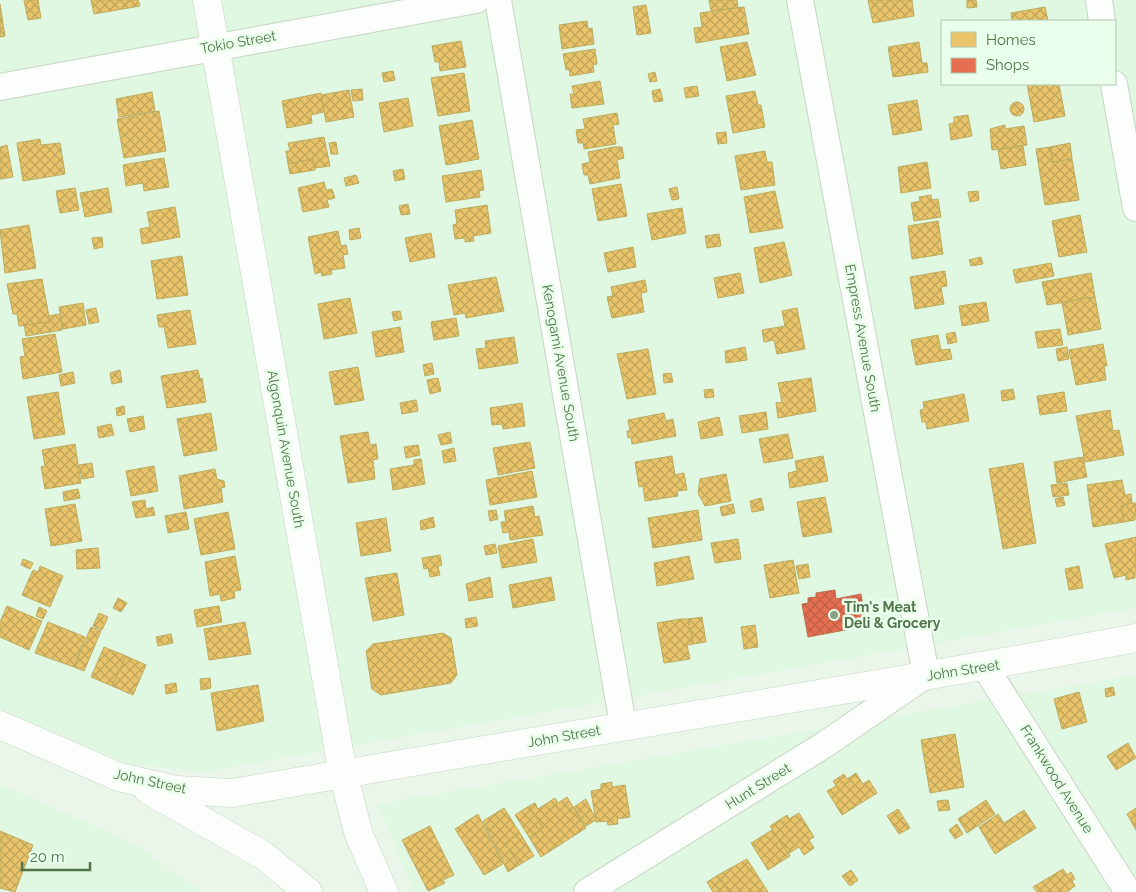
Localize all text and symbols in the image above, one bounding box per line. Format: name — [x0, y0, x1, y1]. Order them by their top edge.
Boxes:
legend — [941, 20, 1116, 85]
street label: Tokio Street — [199, 27, 277, 57]
text: Homes — [986, 31, 1036, 49]
text: Shops — [986, 56, 1029, 74]
street label: Empress Avenue South — [842, 263, 884, 413]
street label: Kenogami Avenue South — [539, 283, 583, 443]
street label: Algonquin Avenue South — [264, 369, 308, 529]
place label: Tim's Meat Deli & Grocery — [844, 599, 941, 631]
marker: Tim's Meat Deli & Grocery — [828, 609, 840, 621]
street label: John Street — [925, 656, 1001, 684]
street label: John Street — [526, 722, 602, 750]
street label: Frankwood Avenue — [1017, 722, 1097, 836]
street label: Hunt Street — [722, 759, 794, 812]
street label: John Street — [112, 766, 188, 797]
scale bar — [22, 840, 90, 872]
text: 20 m — [30, 848, 65, 866]

